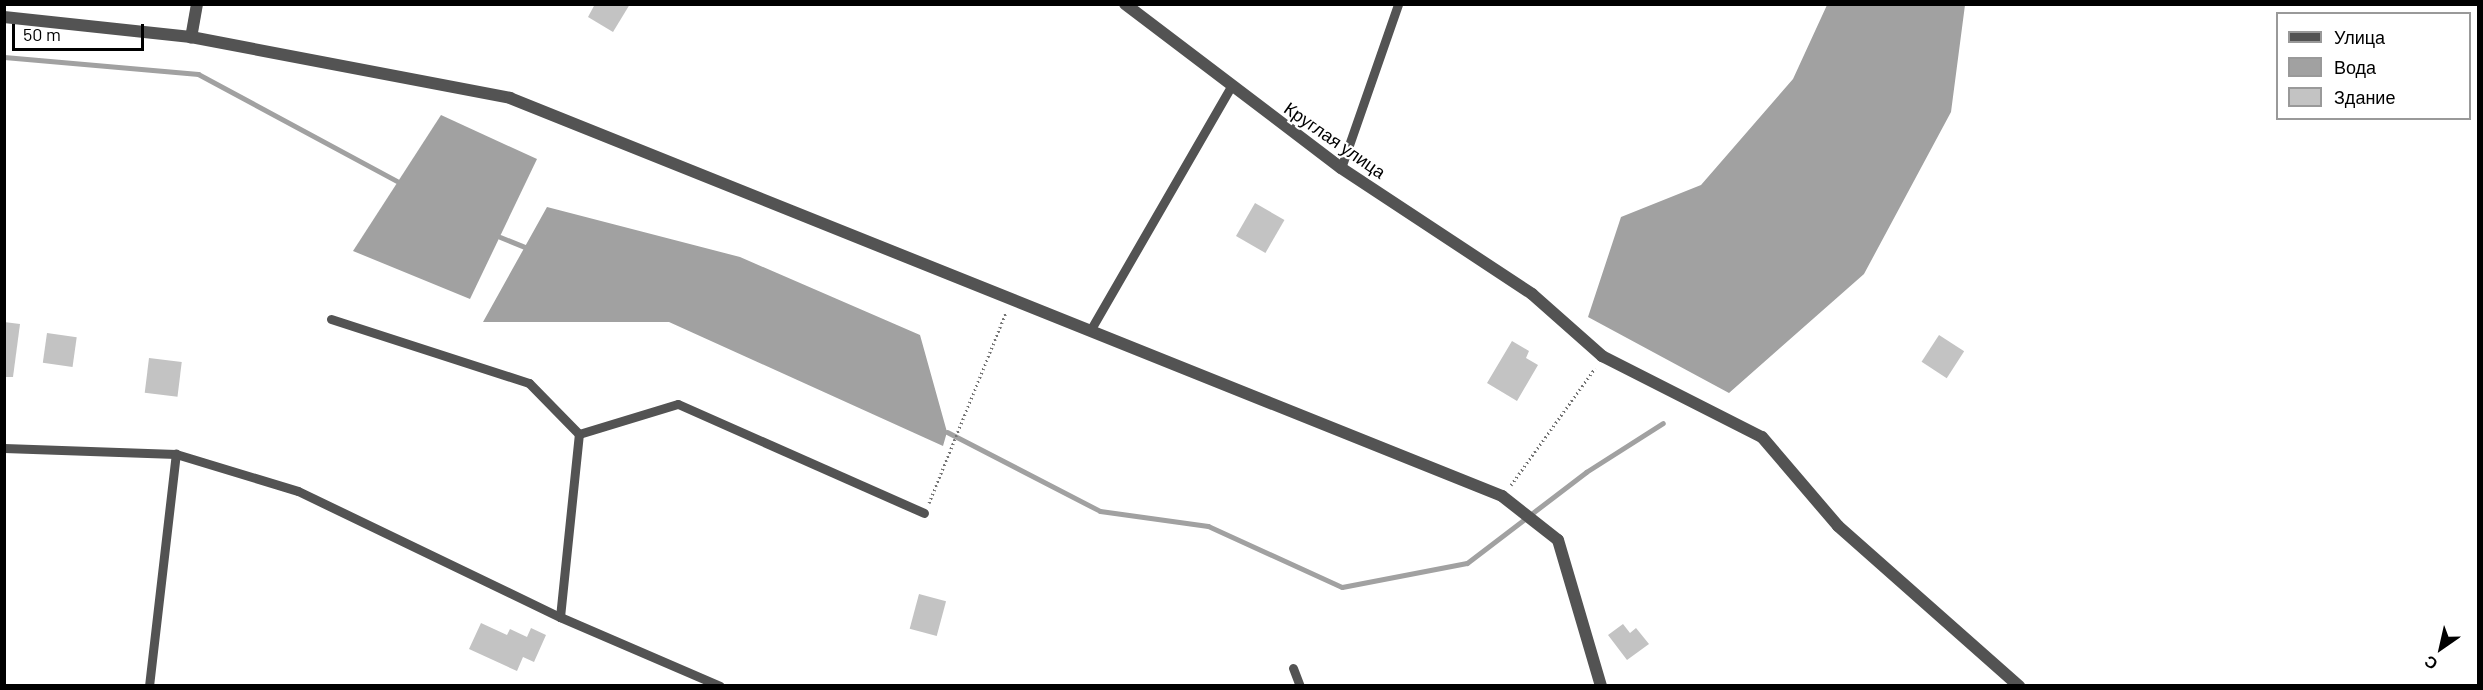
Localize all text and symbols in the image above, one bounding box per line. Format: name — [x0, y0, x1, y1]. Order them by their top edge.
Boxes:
scale bar — [15, 12, 147, 50]
legend — [2276, 12, 2471, 120]
text: 50 m — [23, 23, 61, 45]
text: Улица — [2334, 26, 2385, 48]
text: Вода — [2334, 56, 2376, 78]
text: Здание — [2334, 86, 2395, 108]
street label: Круглая улица — [1280, 97, 1390, 183]
north arrow — [2411, 618, 2471, 678]
text: С — [2421, 652, 2441, 674]

